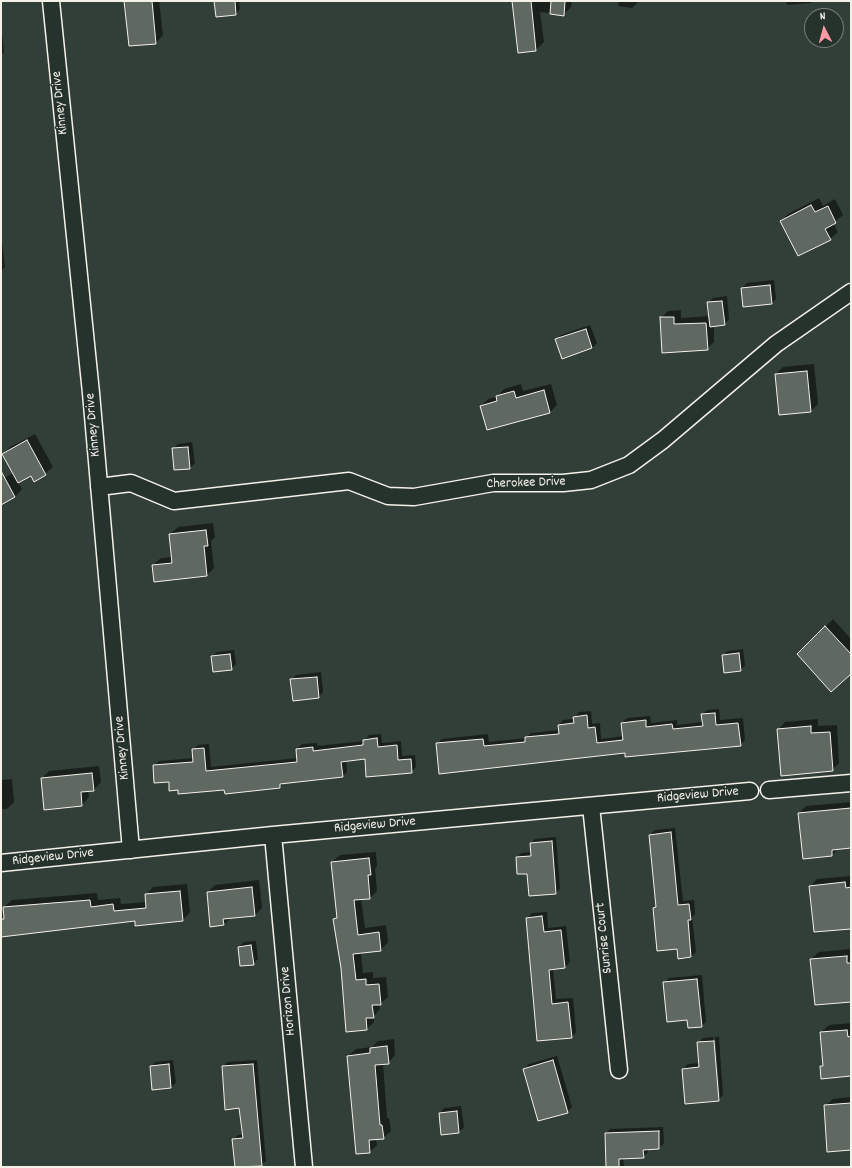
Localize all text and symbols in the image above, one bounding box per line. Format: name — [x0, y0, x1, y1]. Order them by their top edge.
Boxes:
north arrow — [804, 8, 844, 48]
text: N — [819, 9, 826, 25]
street label: Kinney Drive — [49, 70, 73, 136]
street label: Kinney Drive — [83, 392, 105, 458]
street label: Cherokee Drive — [486, 474, 566, 494]
street label: Kinney Drive — [112, 715, 134, 781]
street label: Ridgeview Drive — [656, 784, 740, 808]
street label: Ridgeview Drive — [333, 814, 417, 838]
street label: Ridgeview Drive — [11, 845, 95, 871]
street label: Sunrise Court — [593, 902, 617, 974]
street label: Horizon Drive — [278, 966, 300, 1036]

